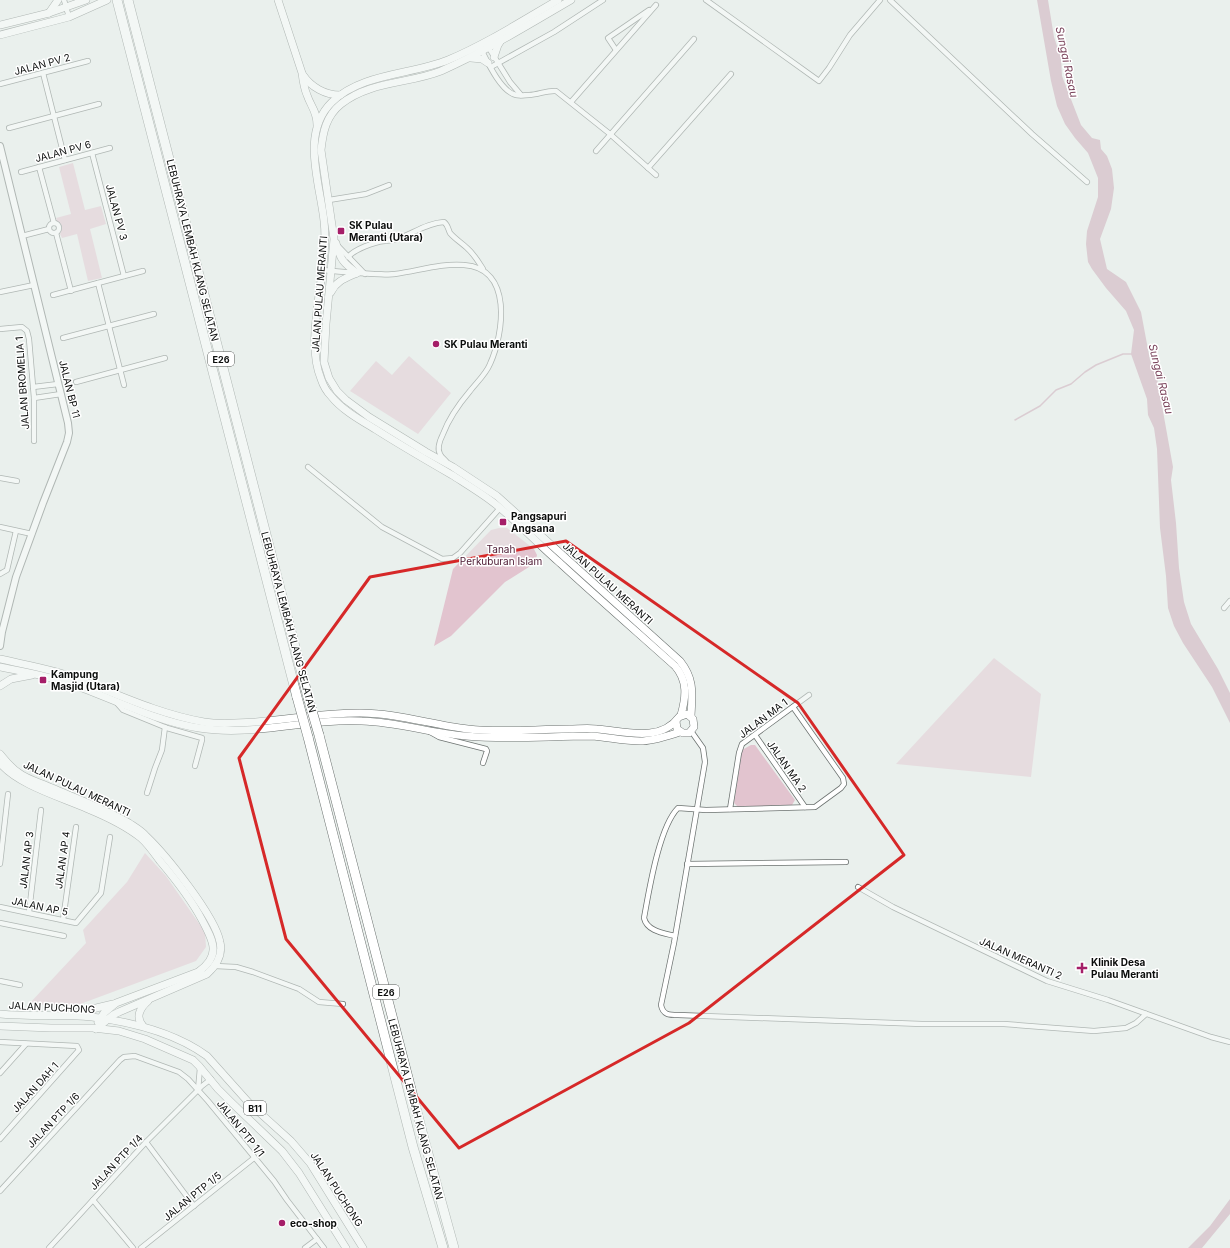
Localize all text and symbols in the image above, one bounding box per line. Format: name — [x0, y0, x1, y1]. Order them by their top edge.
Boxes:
water label: Sungai Rasau — [1053, 25, 1081, 99]
street label: JALAN PV 2 — [13, 51, 71, 77]
street label: JALAN PV 6 — [34, 138, 92, 164]
street label: LEBUHRAYA LEMBAH KLANG SELATAN — [165, 158, 221, 342]
street label: JALAN PV 3 — [104, 183, 130, 241]
place label: SK Pulau Meranti (Utara) — [349, 219, 423, 243]
marker: SK Pulau Meranti (Utara) — [336, 226, 346, 236]
street label: JALAN PULAU MERANTI — [309, 235, 329, 353]
street label: JALAN BROMELIA 1 — [13, 336, 31, 430]
place label: SK Pulau Meranti — [444, 338, 528, 350]
marker: SK Pulau Meranti — [431, 339, 441, 349]
water label: Sungai Rasau — [1145, 342, 1177, 416]
road number: E26 — [208, 352, 234, 366]
street label: JALAN BP 11 — [57, 359, 83, 419]
place label: Pangsapuri Angsana — [511, 510, 567, 535]
marker: Pangsapuri Angsana — [498, 517, 508, 527]
street label: LEBUHRAYA LEMBAH KLANG SELATAN — [259, 530, 319, 714]
street label: JALAN PULAU MERANTI — [561, 539, 655, 627]
park label: Tanah Perkuburan Islam — [460, 543, 542, 567]
place label: Kampung Masjid (Utara) — [51, 668, 120, 692]
marker: Kampung Masjid (Utara) — [38, 675, 48, 685]
street label: JALAN MA 1 — [736, 696, 790, 740]
street label: JALAN MA 2 — [765, 738, 809, 794]
street label: JALAN PULAU MERANTI — [22, 758, 132, 818]
street label: JALAN AP 3 — [17, 831, 35, 889]
street label: JALAN AP 4 — [52, 831, 72, 889]
street label: JALAN AP 5 — [11, 894, 69, 918]
street label: JALAN MERANTI 2 — [978, 934, 1064, 982]
place label: Klinik Desa Pulau Meranti — [1091, 956, 1159, 980]
marker: Klinik Desa Pulau Meranti — [1076, 962, 1088, 974]
road number: E26 — [373, 985, 399, 999]
street label: JALAN PUCHONG — [8, 999, 96, 1015]
street label: LEBUHRAYA LEMBAH KLANG SELATAN — [386, 1017, 446, 1201]
street label: JALAN DAH 1 — [9, 1059, 61, 1115]
street label: JALAN PTP 1/6 — [24, 1090, 82, 1150]
street label: JALAN PTP 1/1 — [215, 1097, 267, 1159]
road number: B11 — [244, 1101, 266, 1115]
street label: JALAN PTP 1/4 — [87, 1132, 145, 1192]
street label: JALAN PUCHONG — [308, 1149, 366, 1229]
street label: JALAN PTP 1/5 — [161, 1169, 223, 1223]
place label: eco-shop — [290, 1217, 337, 1229]
marker: eco-shop — [277, 1218, 287, 1228]

